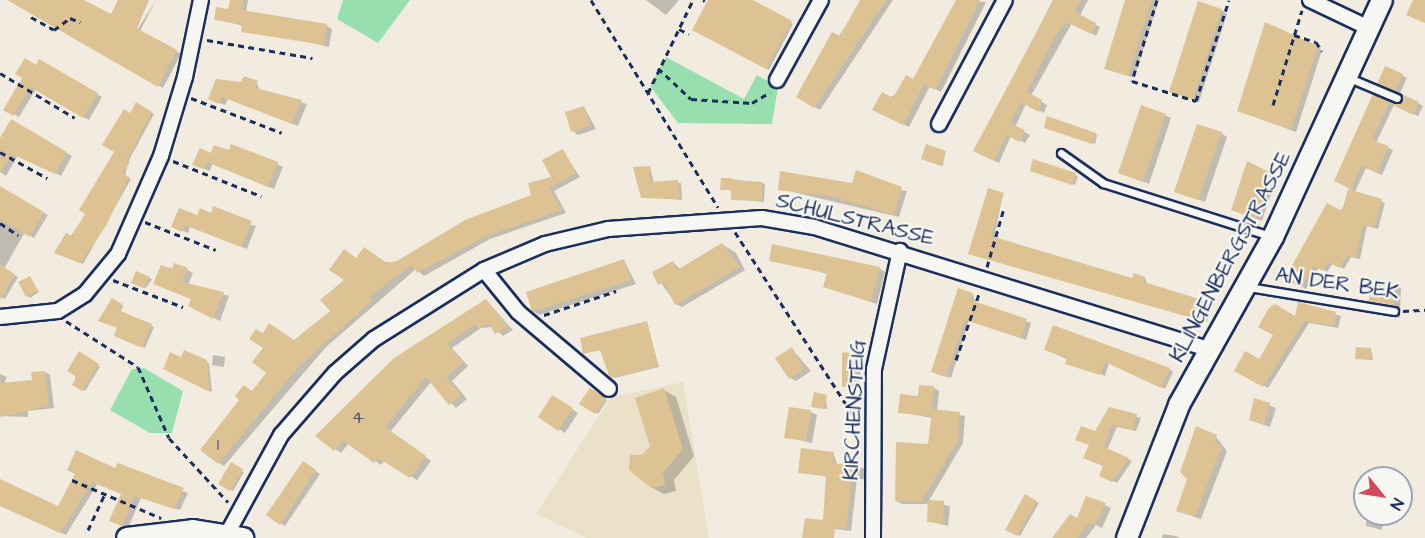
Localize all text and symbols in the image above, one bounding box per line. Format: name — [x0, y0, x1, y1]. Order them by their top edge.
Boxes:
street label: KLINGENBERGSTRASSE — [1165, 147, 1297, 367]
street label: SCHULSTRASSE — [773, 188, 937, 252]
street label: AN DER BEK — [1274, 263, 1400, 305]
street label: KIRCHENSTEIG — [839, 339, 871, 481]
house number: 4 — [352, 407, 364, 429]
house number: 1 — [217, 434, 219, 456]
north arrow — [1353, 466, 1413, 526]
text: N — [1385, 494, 1409, 514]

